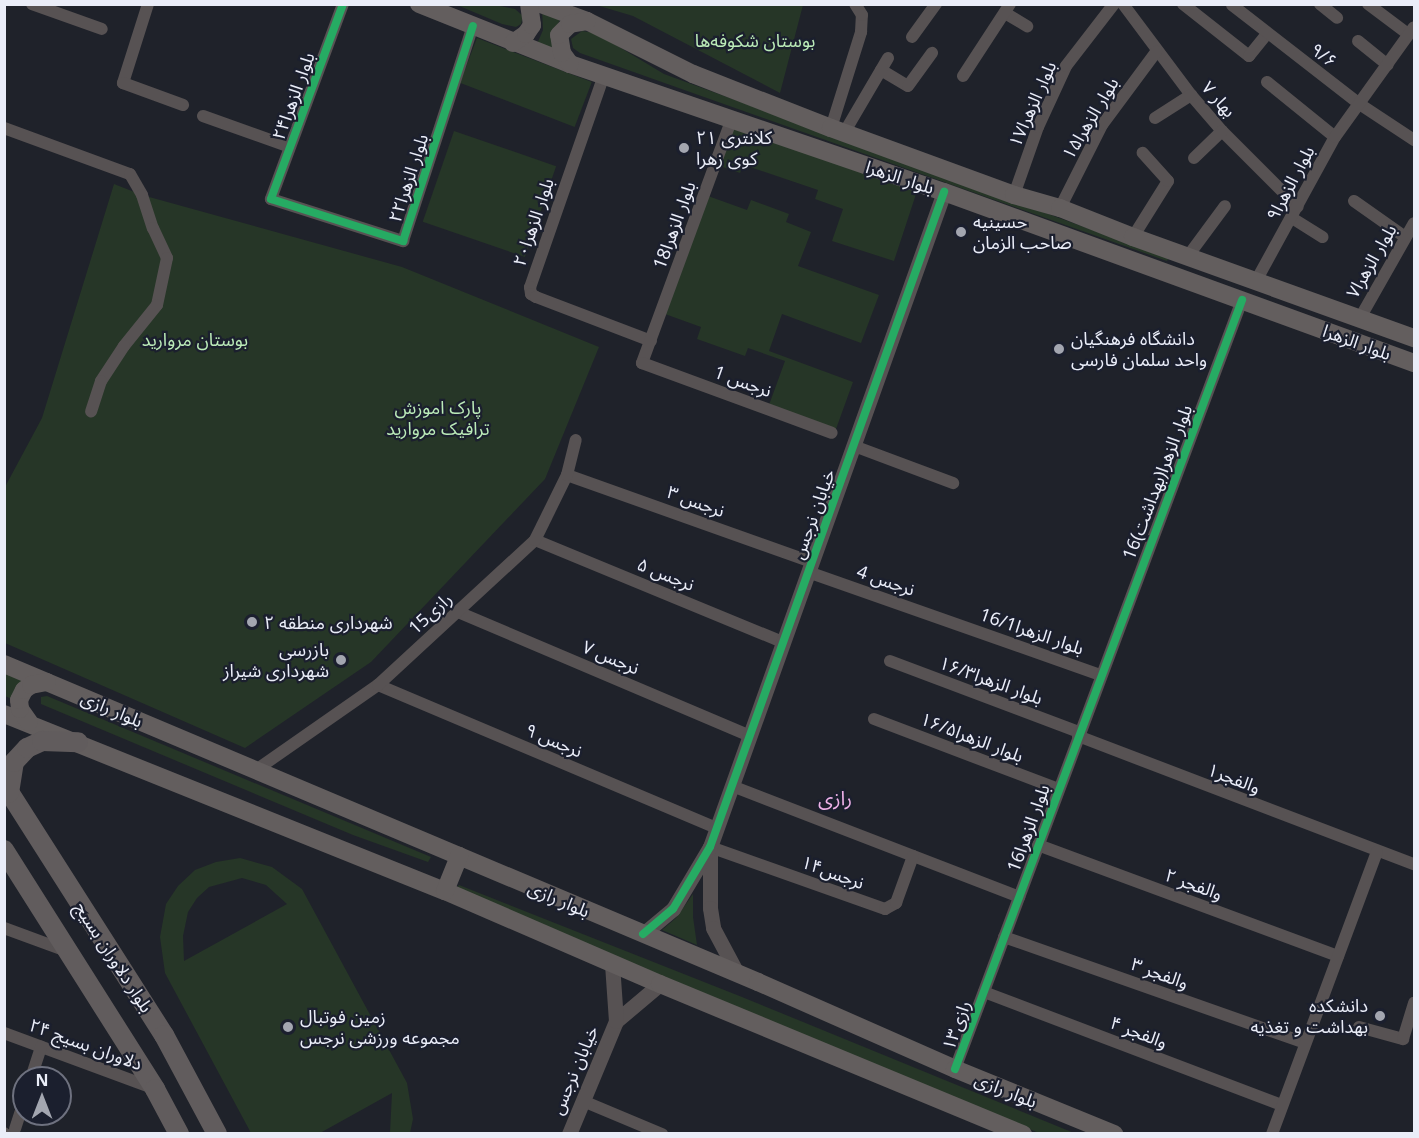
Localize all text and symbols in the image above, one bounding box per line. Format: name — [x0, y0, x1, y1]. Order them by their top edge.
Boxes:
park label: بوستان شکوفه‌ها — [695, 29, 815, 51]
street label: ۹/۶ — [1307, 38, 1341, 72]
street label: بلوار الزهرا۲۴ — [267, 49, 319, 143]
street label: بلوار الزهرا۱۷ — [1004, 58, 1060, 150]
street label: بلوار الزهرا۱۵ — [1057, 73, 1123, 163]
street label: بهار ۷ — [1197, 77, 1241, 121]
place label: کلانتری ۲۱ کوی زهرا — [696, 127, 772, 170]
street label: بلوار الزهرا۲۲ — [384, 131, 432, 225]
marker: کلانتری ۲۱ کوی زهرا — [677, 141, 691, 155]
street label: بلوار الزهرا۹ — [1261, 142, 1319, 224]
street label: بلوار الزهرا — [863, 156, 937, 198]
street label: بلوار الزهرا۲۰ — [508, 175, 558, 269]
street label: 18بلوار الزهرا — [648, 178, 700, 272]
place label: حسینیه صاحب الزمان — [973, 211, 1072, 254]
street label: بلوار الزهرا۷ — [1341, 220, 1401, 302]
marker: حسینیه صاحب الزمان — [954, 225, 968, 239]
street label: بلوار الزهرا — [1320, 320, 1394, 364]
park label: بوستان مروارید — [142, 328, 248, 350]
place label: دانشگاه فرهنگیان واحد سلمان فارسی — [1071, 328, 1207, 370]
marker: دانشگاه فرهنگیان واحد سلمان فارسی — [1052, 342, 1066, 356]
street label: 1 نرجس — [711, 361, 775, 401]
park label: پارک اموزش ترافیک مروارید — [386, 397, 490, 440]
street label: 16بلوار الزهرا(بهداشت) — [1118, 402, 1196, 562]
street label: خیابان نرجس — [787, 466, 839, 562]
street label: نرجس ۳ — [664, 481, 728, 521]
street label: نرجس ۵ — [634, 553, 698, 595]
street label: 4 نرجس — [854, 560, 918, 600]
street label: 15رازی — [404, 588, 456, 638]
street label: بلوار الزهرا16/1 — [977, 603, 1087, 659]
place label: شهرداری منطقه ۲ — [264, 611, 393, 633]
marker: شهرداری منطقه ۲ — [245, 615, 259, 629]
street label: نرجس ۷ — [579, 635, 643, 679]
place label: بازرسی شهرداری شیراز — [223, 639, 329, 682]
street label: بلوار الزهرا۱۶/۳ — [936, 651, 1046, 709]
marker: بازرسی شهرداری شیراز — [334, 653, 348, 667]
street label: بلوار رازی — [78, 686, 146, 732]
street label: بلوار الزهرا۱۶/۵ — [917, 707, 1027, 767]
street label: نرجس ۹ — [522, 718, 586, 762]
street label: والفجر۱ — [1205, 758, 1263, 798]
street label: 16بلوار الزهرا — [1002, 781, 1054, 875]
district label: رازی — [818, 785, 852, 809]
street label: نرجس۱۴ — [799, 851, 867, 893]
street label: والفجر ۲ — [1162, 864, 1226, 904]
street label: بلوار رازی — [525, 876, 593, 922]
street label: بلوار دلاوران بسیج — [70, 898, 158, 1016]
street label: والفجر ۳ — [1128, 953, 1192, 993]
place label: دانشکده بهداشت و تغذیه — [1251, 995, 1368, 1038]
street label: رازی۱۳ — [937, 997, 975, 1053]
place label: زمین فوتبال مجموعه ورزشی نرجس — [300, 1006, 460, 1048]
marker: دانشکده بهداشت و تغذیه — [1373, 1009, 1387, 1023]
street label: والفجر ۴ — [1107, 1011, 1171, 1053]
street label: دلاوران بسیج ۲۴ — [27, 1014, 145, 1074]
marker: زمین فوتبال مجموعه ورزشی نرجس — [281, 1020, 295, 1034]
street label: خیابان نرجس — [546, 1022, 602, 1118]
north arrow — [12, 1066, 72, 1126]
street label: بلوار رازی — [972, 1068, 1040, 1112]
text: N — [35, 1069, 49, 1091]

